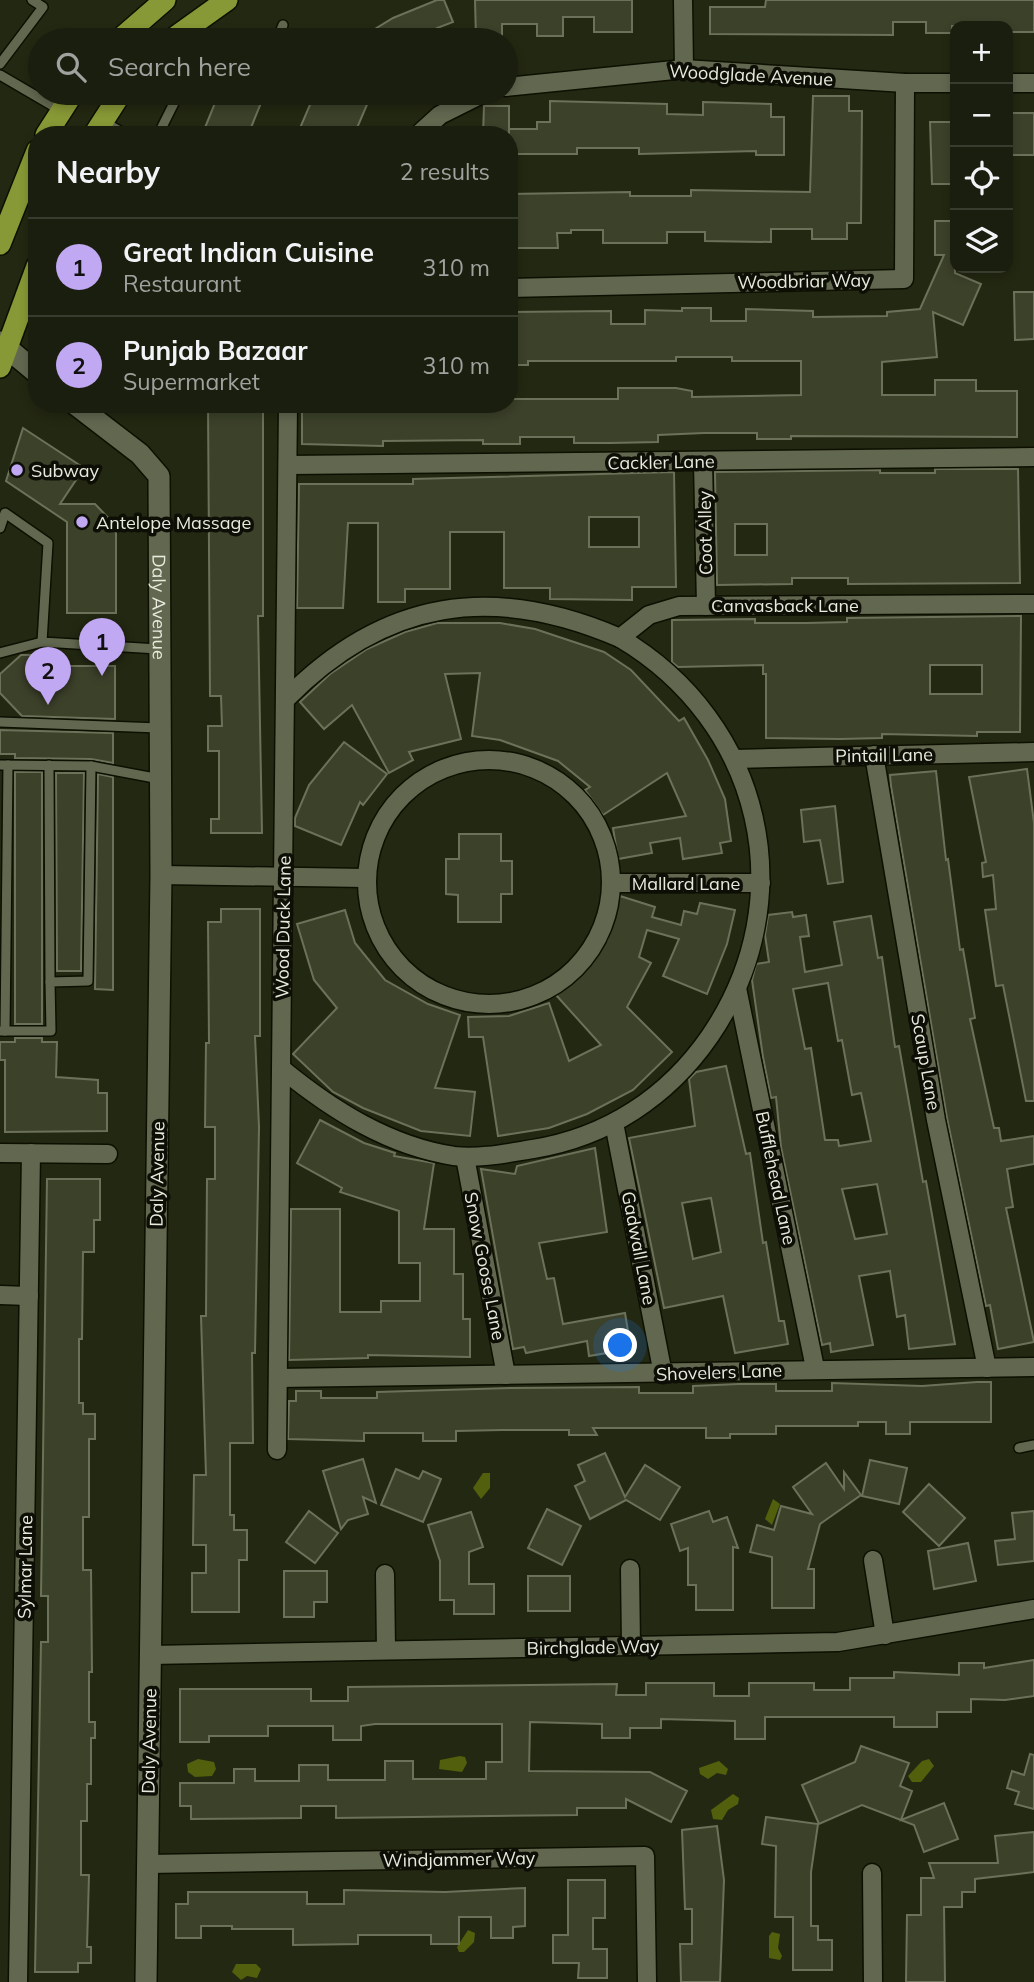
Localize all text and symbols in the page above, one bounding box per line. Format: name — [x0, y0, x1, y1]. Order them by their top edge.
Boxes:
map controls — [950, 21, 1013, 273]
button: + — [950, 21, 1013, 84]
search box — [28, 28, 518, 105]
icon: search — [52, 48, 90, 86]
text: Search here — [108, 50, 251, 83]
street label: Woodglade Avenue — [668, 59, 834, 91]
button: − — [950, 84, 1013, 147]
button: locate — [950, 147, 1013, 210]
text: Nearby — [56, 153, 160, 191]
text: 2 results — [400, 157, 490, 186]
button: layers — [950, 210, 1013, 273]
text: Great Indian Cuisine — [123, 236, 374, 269]
text: 1 — [72, 253, 86, 282]
text: 310 m — [422, 253, 490, 282]
street label: Woodbriar Way — [737, 268, 871, 294]
text: Restaurant — [123, 269, 241, 298]
text: Punjab Bazaar — [123, 334, 308, 367]
text: 2 — [72, 351, 86, 380]
text: 310 m — [422, 351, 490, 380]
text: Supermarket — [123, 367, 260, 396]
street label: Cackler Lane — [607, 450, 715, 474]
place label: Subway — [31, 459, 99, 482]
marker: Subway — [9, 462, 25, 478]
street label: Coot Alley — [693, 490, 717, 575]
place label: Antelope Massage — [96, 511, 251, 534]
marker: Antelope Massage — [74, 514, 90, 530]
street label: Daly Avenue — [148, 554, 171, 660]
street label: Canvasback Lane — [711, 594, 859, 617]
pin: 1 — [79, 618, 125, 676]
pin: 2 — [25, 647, 71, 705]
street label: Pintail Lane — [835, 743, 933, 767]
street label: Wood Duck Lane — [270, 855, 296, 999]
street label: Mallard Lane — [632, 872, 740, 895]
street label: Scaup Lane — [906, 1012, 946, 1112]
street label: Bufflehead Lane — [751, 1109, 801, 1247]
street label: Daly Avenue — [145, 1121, 169, 1227]
street label: Gadwall Lane — [617, 1189, 661, 1307]
street label: Snow Goose Lane — [459, 1190, 511, 1342]
your location — [603, 1328, 637, 1362]
street label: Shovelers Lane — [656, 1358, 782, 1386]
street label: Sylmar Lane — [13, 1515, 37, 1619]
street label: Birchglade Way — [526, 1634, 660, 1660]
street label: Daly Avenue — [137, 1688, 161, 1794]
street label: Windjammer Way — [382, 1846, 536, 1872]

